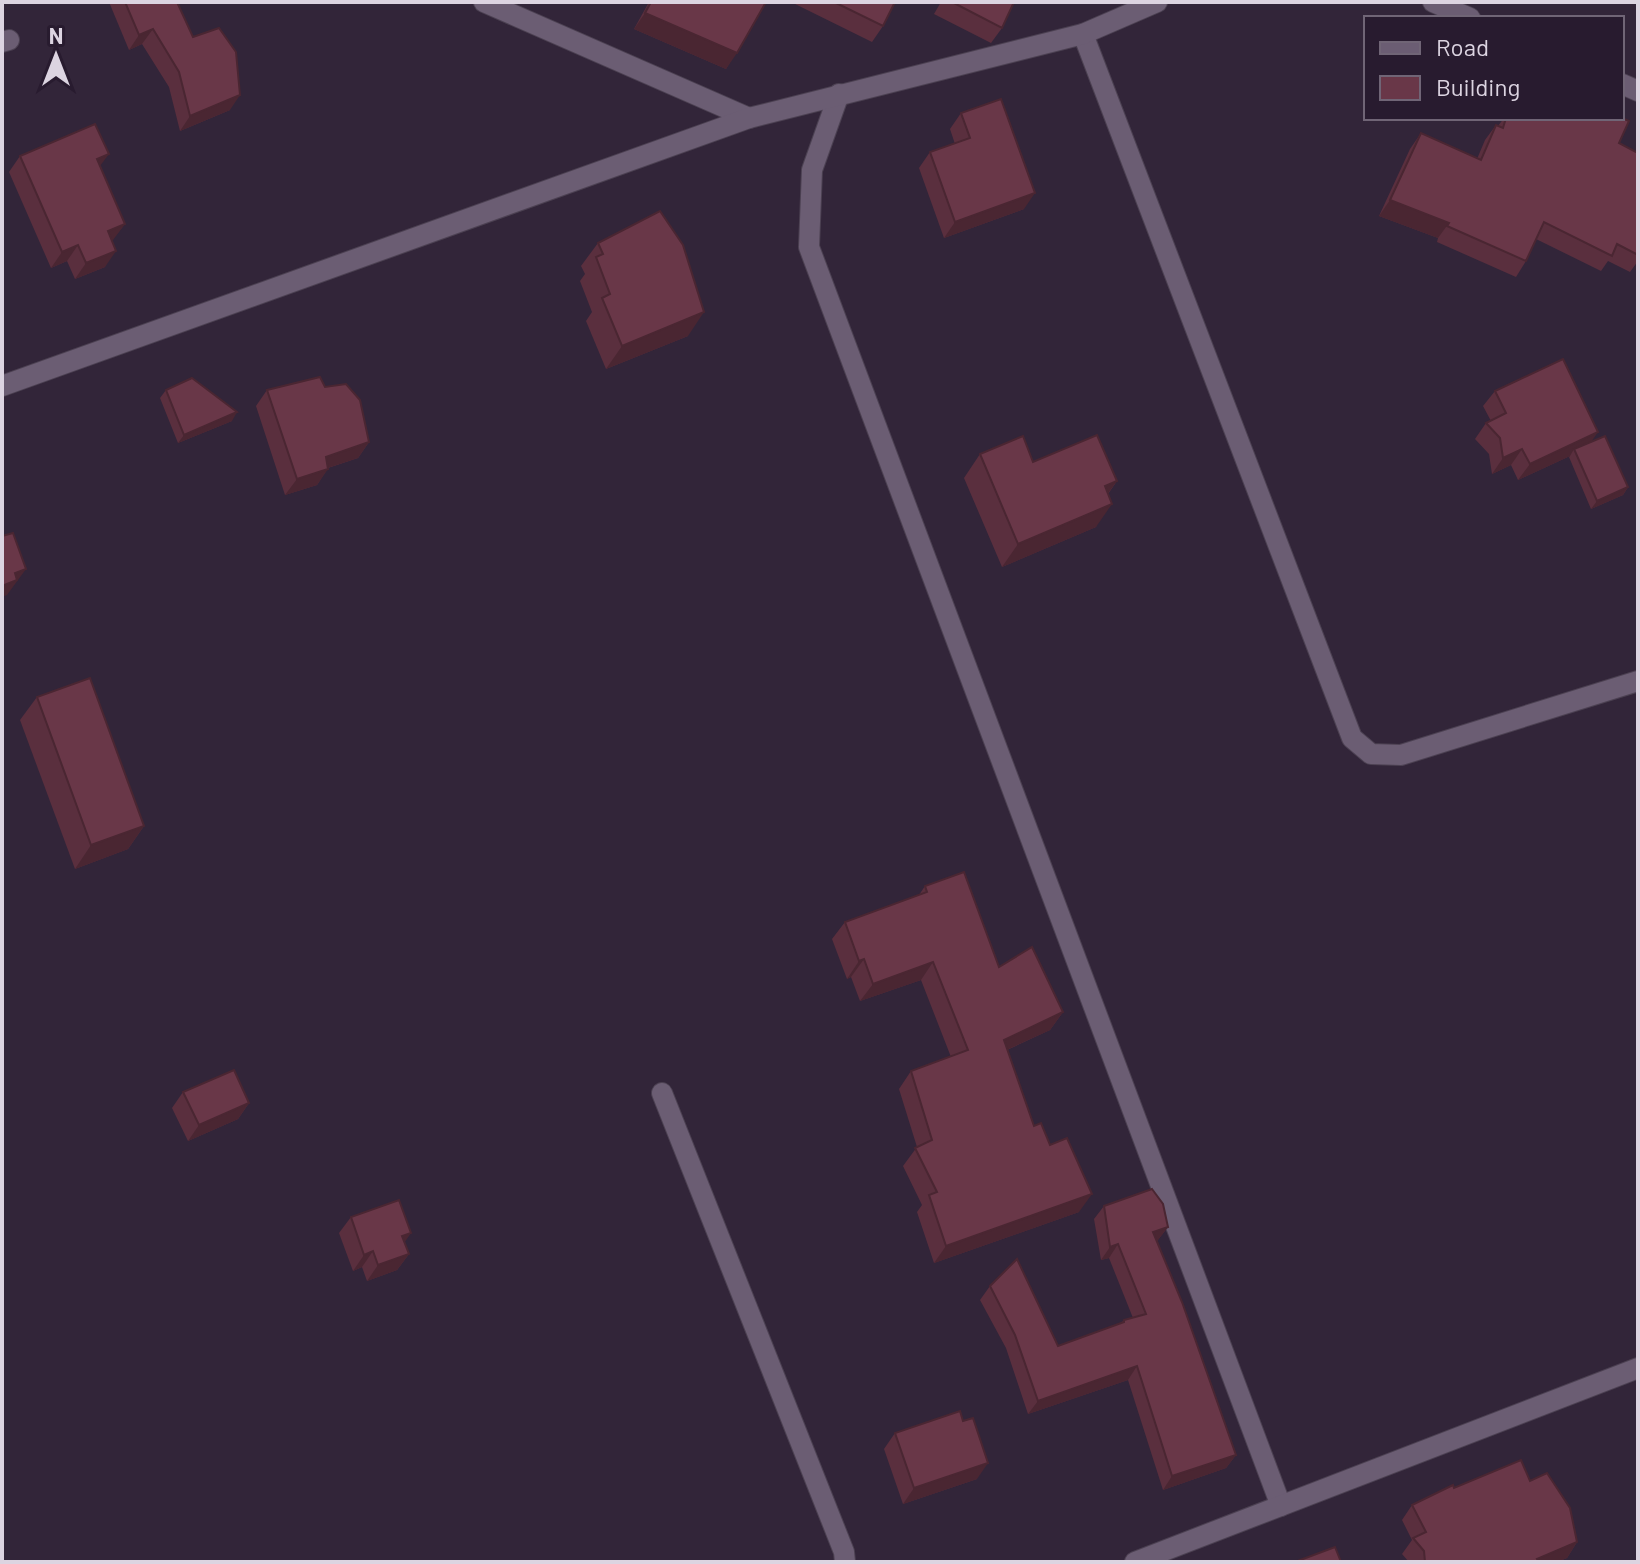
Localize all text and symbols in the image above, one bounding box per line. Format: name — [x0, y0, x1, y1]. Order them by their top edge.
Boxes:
north arrow — [16, 16, 96, 96]
legend — [1364, 16, 1624, 120]
text: N — [49, 22, 63, 48]
text: Road — [1436, 32, 1489, 61]
text: Building — [1436, 72, 1520, 101]

